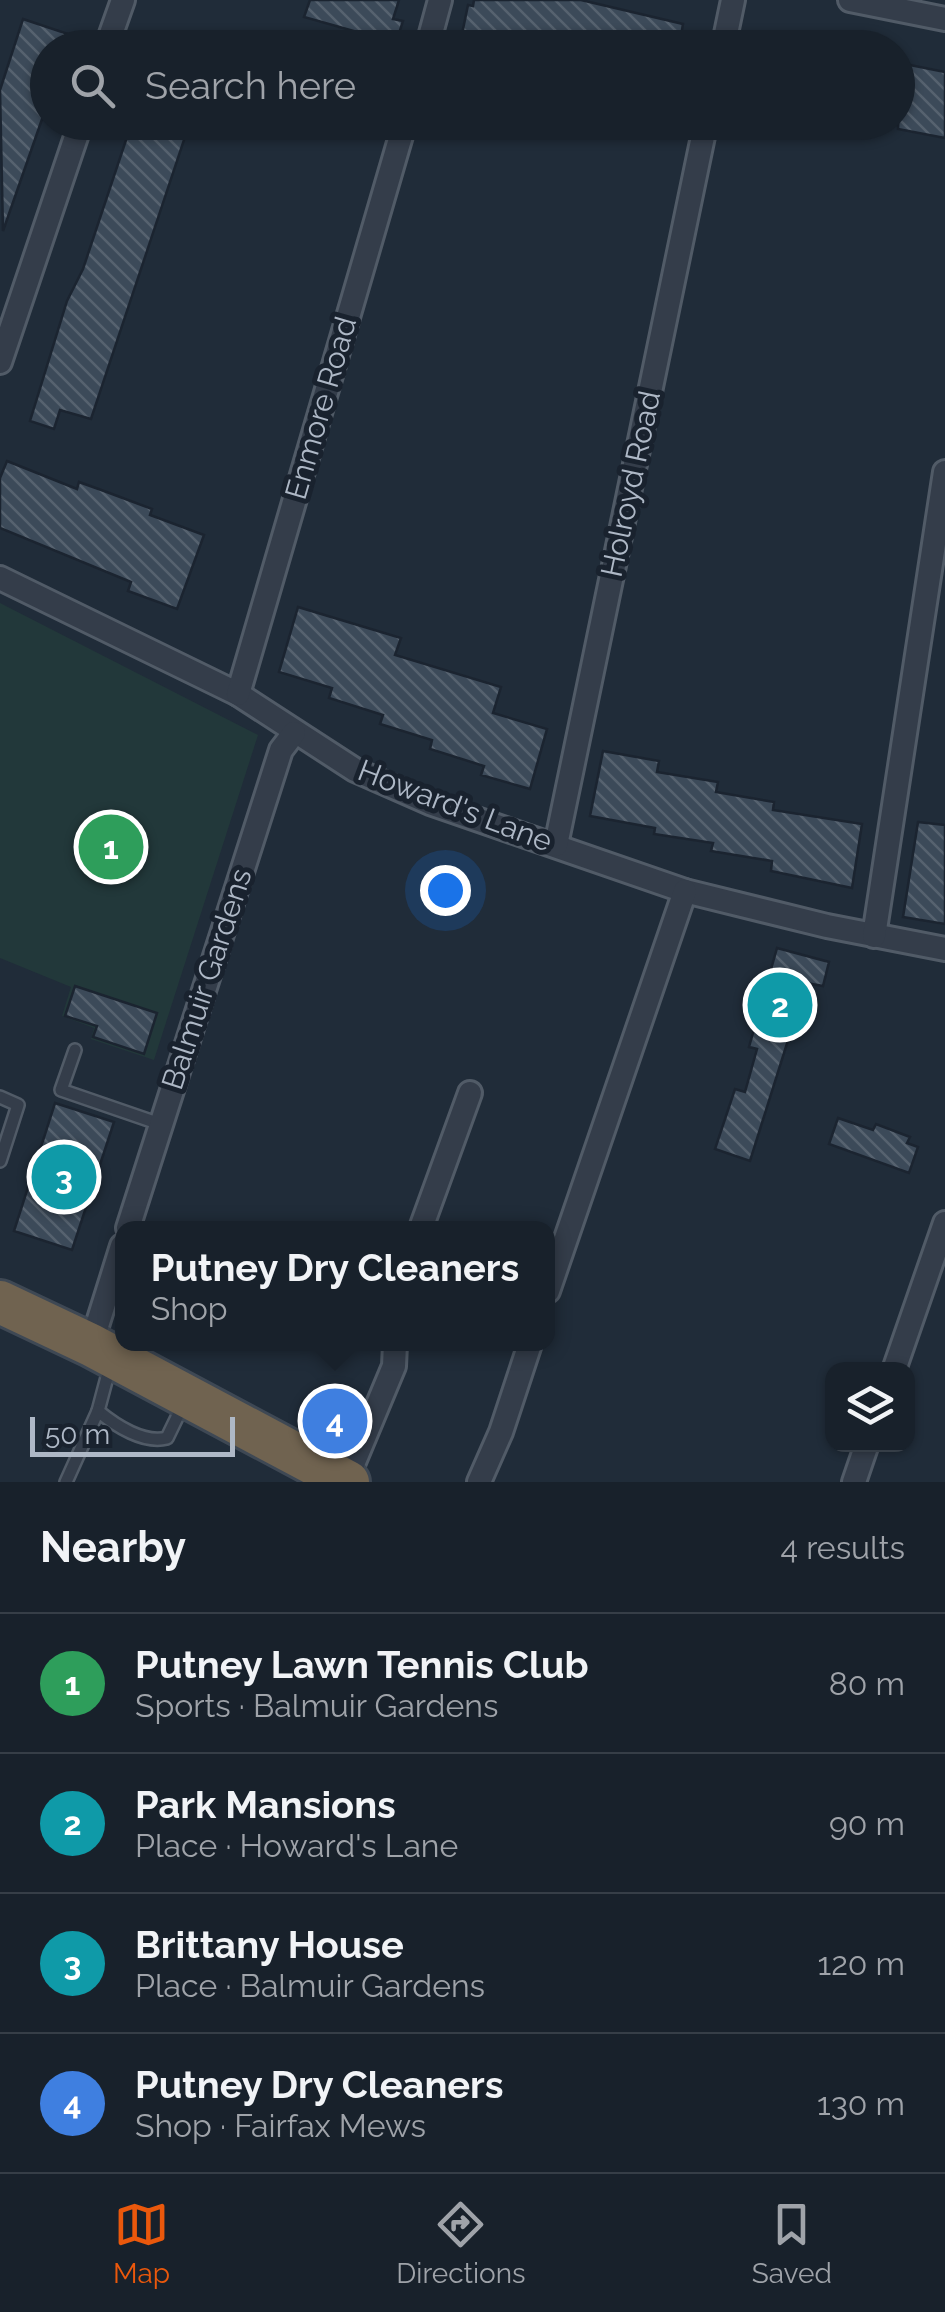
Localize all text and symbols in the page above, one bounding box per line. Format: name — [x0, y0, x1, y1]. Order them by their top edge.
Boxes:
search box — [30, 30, 915, 140]
icon: search — [65, 58, 120, 113]
text: Search here — [145, 63, 356, 108]
street label: Enmore Road — [278, 313, 363, 503]
street label: Holroyd Road — [594, 388, 667, 580]
street label: Howard's Lane — [353, 752, 557, 859]
pin: 1 — [78, 810, 144, 884]
street label: Balmuir Gardens — [154, 864, 259, 1094]
your location — [420, 865, 471, 916]
pin: 2 — [748, 968, 812, 1042]
pin: 3 — [32, 1140, 96, 1214]
popup — [115, 1221, 555, 1351]
text: Putney Dry Cleaners — [151, 1245, 519, 1290]
text: Shop — [151, 1290, 228, 1327]
map controls — [825, 1362, 915, 1452]
button: layers — [825, 1362, 915, 1452]
pin: 4 — [302, 1384, 368, 1458]
scale bar — [30, 1412, 235, 1456]
text: 50 m — [45, 1418, 110, 1451]
text: Nearby — [40, 1523, 186, 1572]
text: 4 results — [781, 1529, 905, 1566]
text: Putney Lawn Tennis Club — [135, 1642, 589, 1687]
text: 1 — [65, 1665, 80, 1702]
text: 80 m — [829, 1665, 905, 1702]
text: Sports · Balmuir Gardens — [135, 1687, 498, 1724]
text: Park Mansions — [135, 1782, 396, 1827]
text: 2 — [63, 1805, 82, 1842]
text: 90 m — [829, 1805, 905, 1842]
text: Place · Howard's Lane — [135, 1827, 458, 1864]
text: Brittany House — [135, 1922, 404, 1967]
text: 3 — [64, 1945, 81, 1982]
text: 120 m — [817, 1945, 905, 1982]
text: Place · Balmuir Gardens — [135, 1967, 485, 2004]
text: Putney Dry Cleaners — [135, 2062, 504, 2107]
text: 4 — [63, 2085, 82, 2122]
text: 130 m — [817, 2085, 905, 2122]
text: Shop · Fairfax Mews — [135, 2107, 426, 2144]
tab: Map — [113, 2197, 170, 2290]
tab: Directions — [396, 2197, 526, 2290]
tab: Saved — [752, 2197, 832, 2290]

